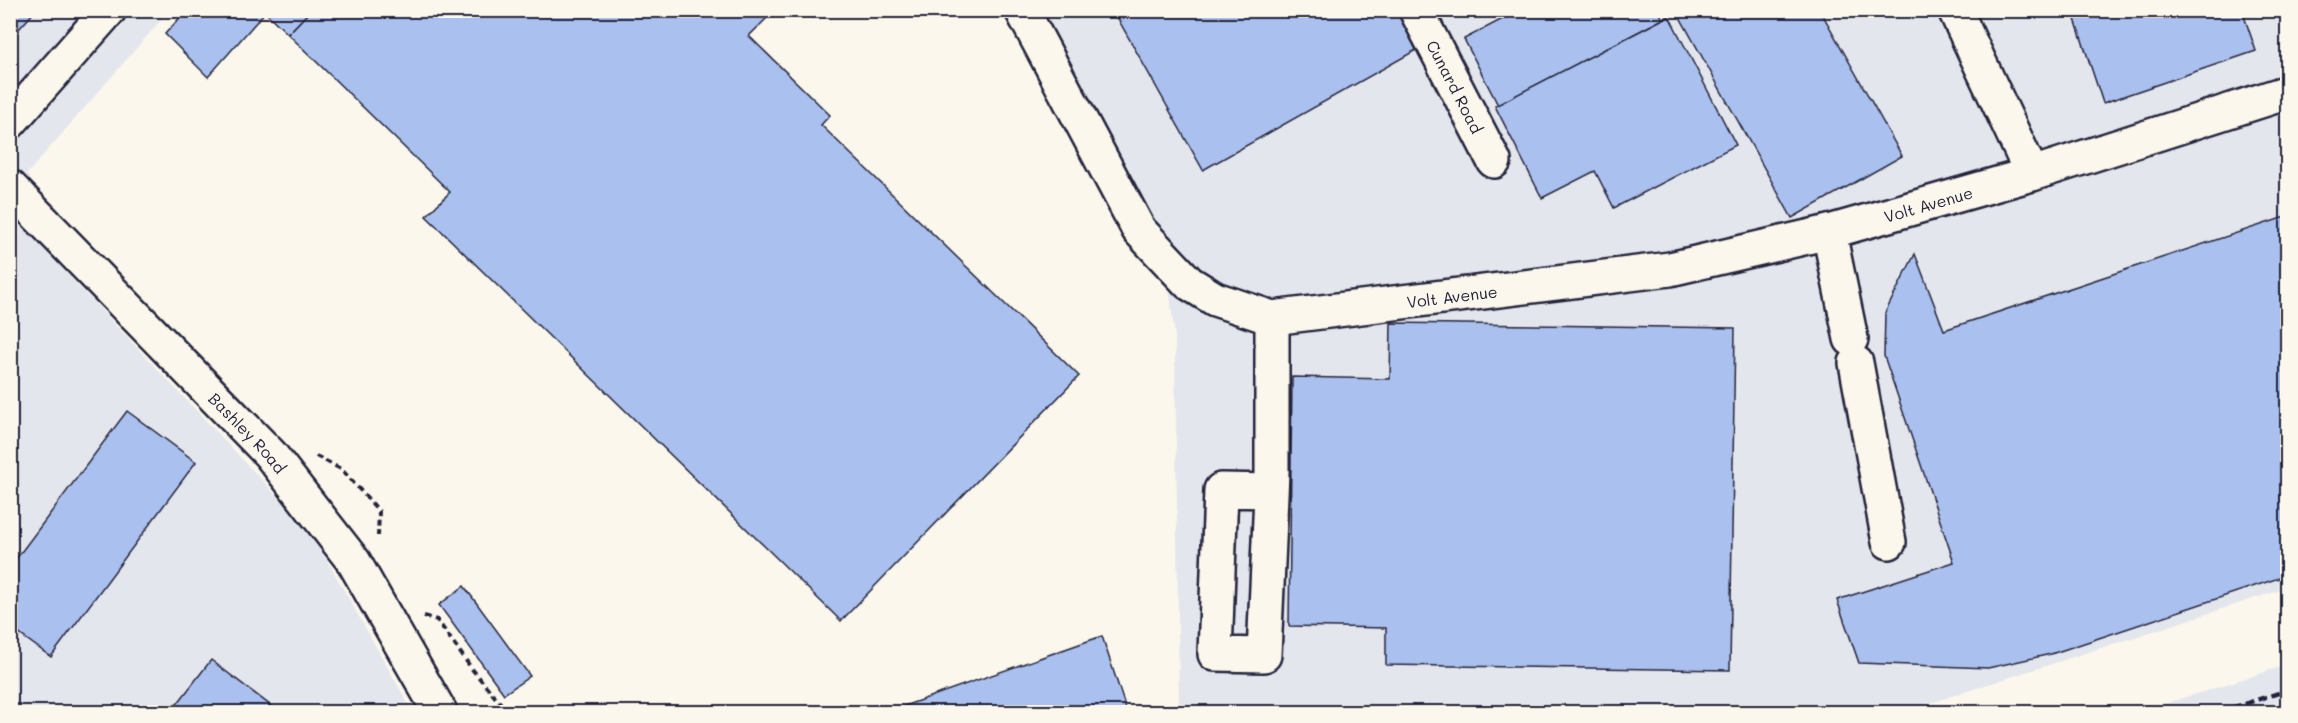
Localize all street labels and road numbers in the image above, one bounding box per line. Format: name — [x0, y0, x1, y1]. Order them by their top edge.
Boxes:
street label: Cunard Road — [1423, 36, 1488, 137]
street label: Volt Avenue — [1881, 181, 1975, 226]
street label: Volt Avenue — [1405, 280, 1499, 312]
street label: Bashley Road — [205, 387, 291, 477]

